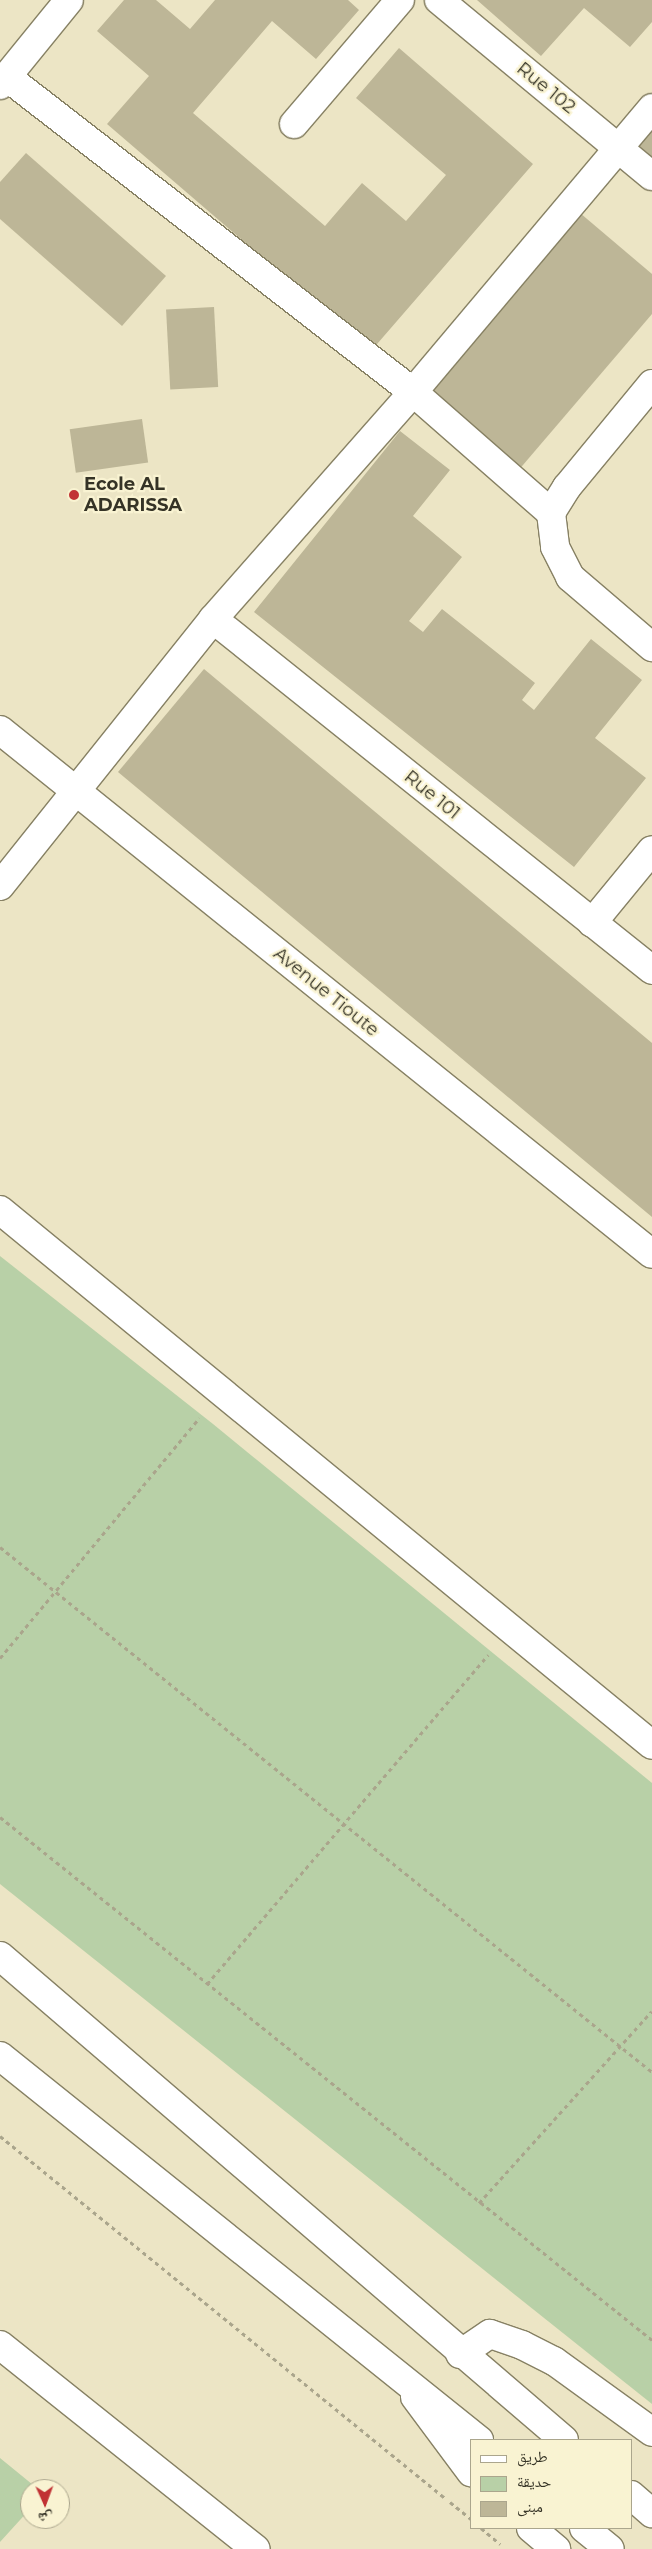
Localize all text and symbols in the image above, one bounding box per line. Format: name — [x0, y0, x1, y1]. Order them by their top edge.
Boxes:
street label: Rue 102 — [512, 58, 580, 118]
place label: Ecole AL ADARISSA — [84, 474, 182, 516]
marker: Ecole AL ADARISSA — [68, 489, 80, 501]
street label: Rue 101 — [400, 766, 464, 824]
street label: Avenue Tioute — [269, 943, 383, 1041]
legend — [470, 2439, 632, 2529]
text: طريق — [517, 2447, 548, 2466]
text: حديقة — [517, 2472, 551, 2491]
north arrow — [20, 2479, 70, 2529]
text: مبنى — [517, 2497, 543, 2516]
text: ش — [38, 2509, 53, 2527]

